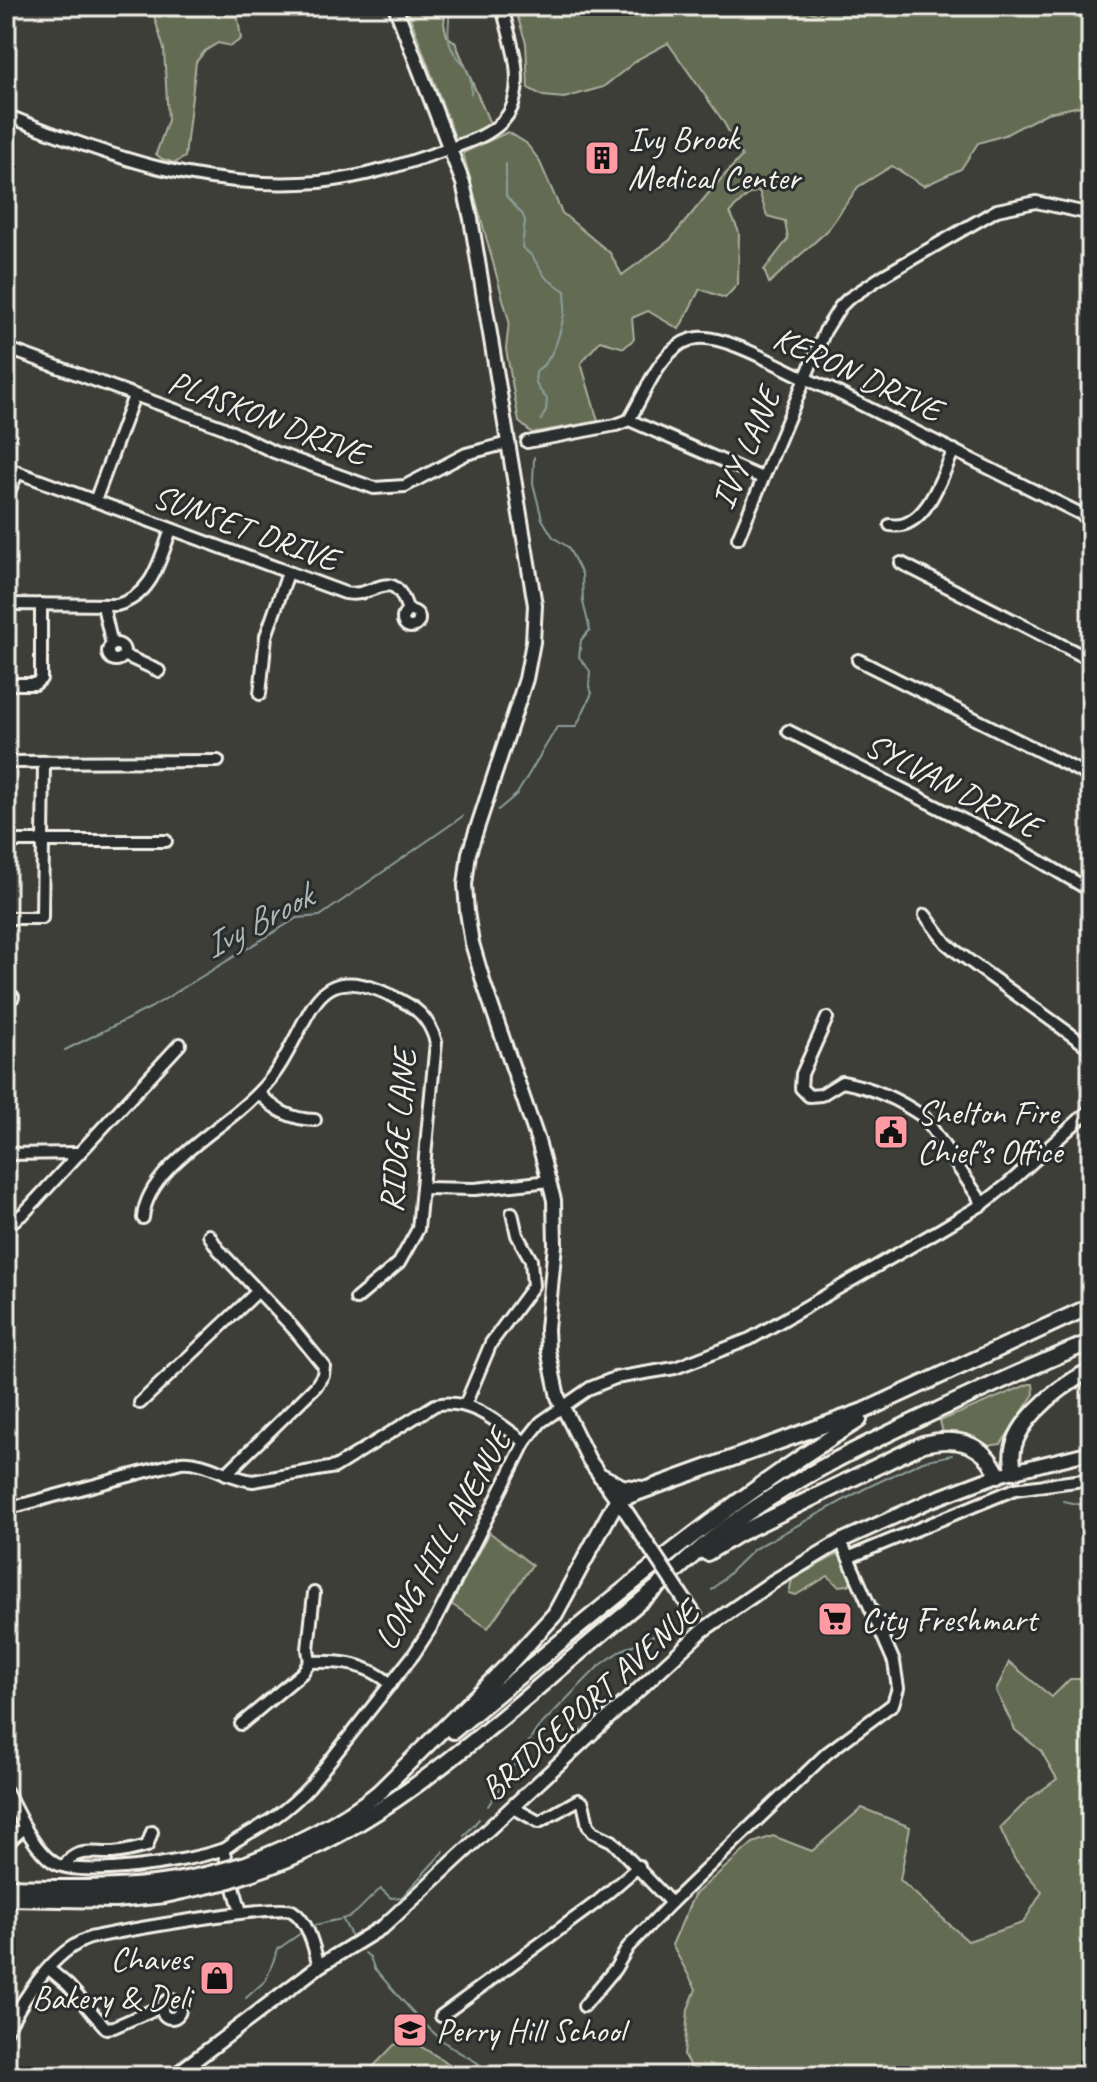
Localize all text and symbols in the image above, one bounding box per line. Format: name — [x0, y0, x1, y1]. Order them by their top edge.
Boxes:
place label: Ivy Brook Medical Center — [628, 117, 803, 199]
building icon: Ivy Brook Medical Center — [583, 139, 621, 177]
street label: KERON DRIVE — [767, 316, 952, 433]
street label: PLASKON DRIVE — [162, 360, 377, 476]
street label: IVY LANE — [701, 377, 792, 515]
street label: SUNSET DRIVE — [147, 474, 348, 582]
street label: SYLVAN DRIVE — [858, 723, 1051, 850]
water label: Ivy Brook — [195, 870, 325, 969]
street label: RIDGE LANE — [369, 1044, 426, 1214]
place label: Shelton Fire Chief's Office — [917, 1091, 1065, 1173]
public building icon: Shelton Fire Chief's Office — [872, 1113, 910, 1151]
street label: LONG HILL AVENUE — [364, 1418, 523, 1657]
street label: BRIDGEPORT AVENUE — [471, 1589, 710, 1810]
place label: City Freshmart — [861, 1598, 1041, 1641]
supermarket icon: City Freshmart — [816, 1600, 854, 1638]
place label: Chaves Bakery & Deli — [32, 1937, 195, 2019]
shop icon: Chaves Bakery & Deli — [198, 1959, 236, 1997]
place label: Perry Hill School — [436, 2009, 631, 2052]
school or university icon: Perry Hill School — [391, 2011, 429, 2049]

